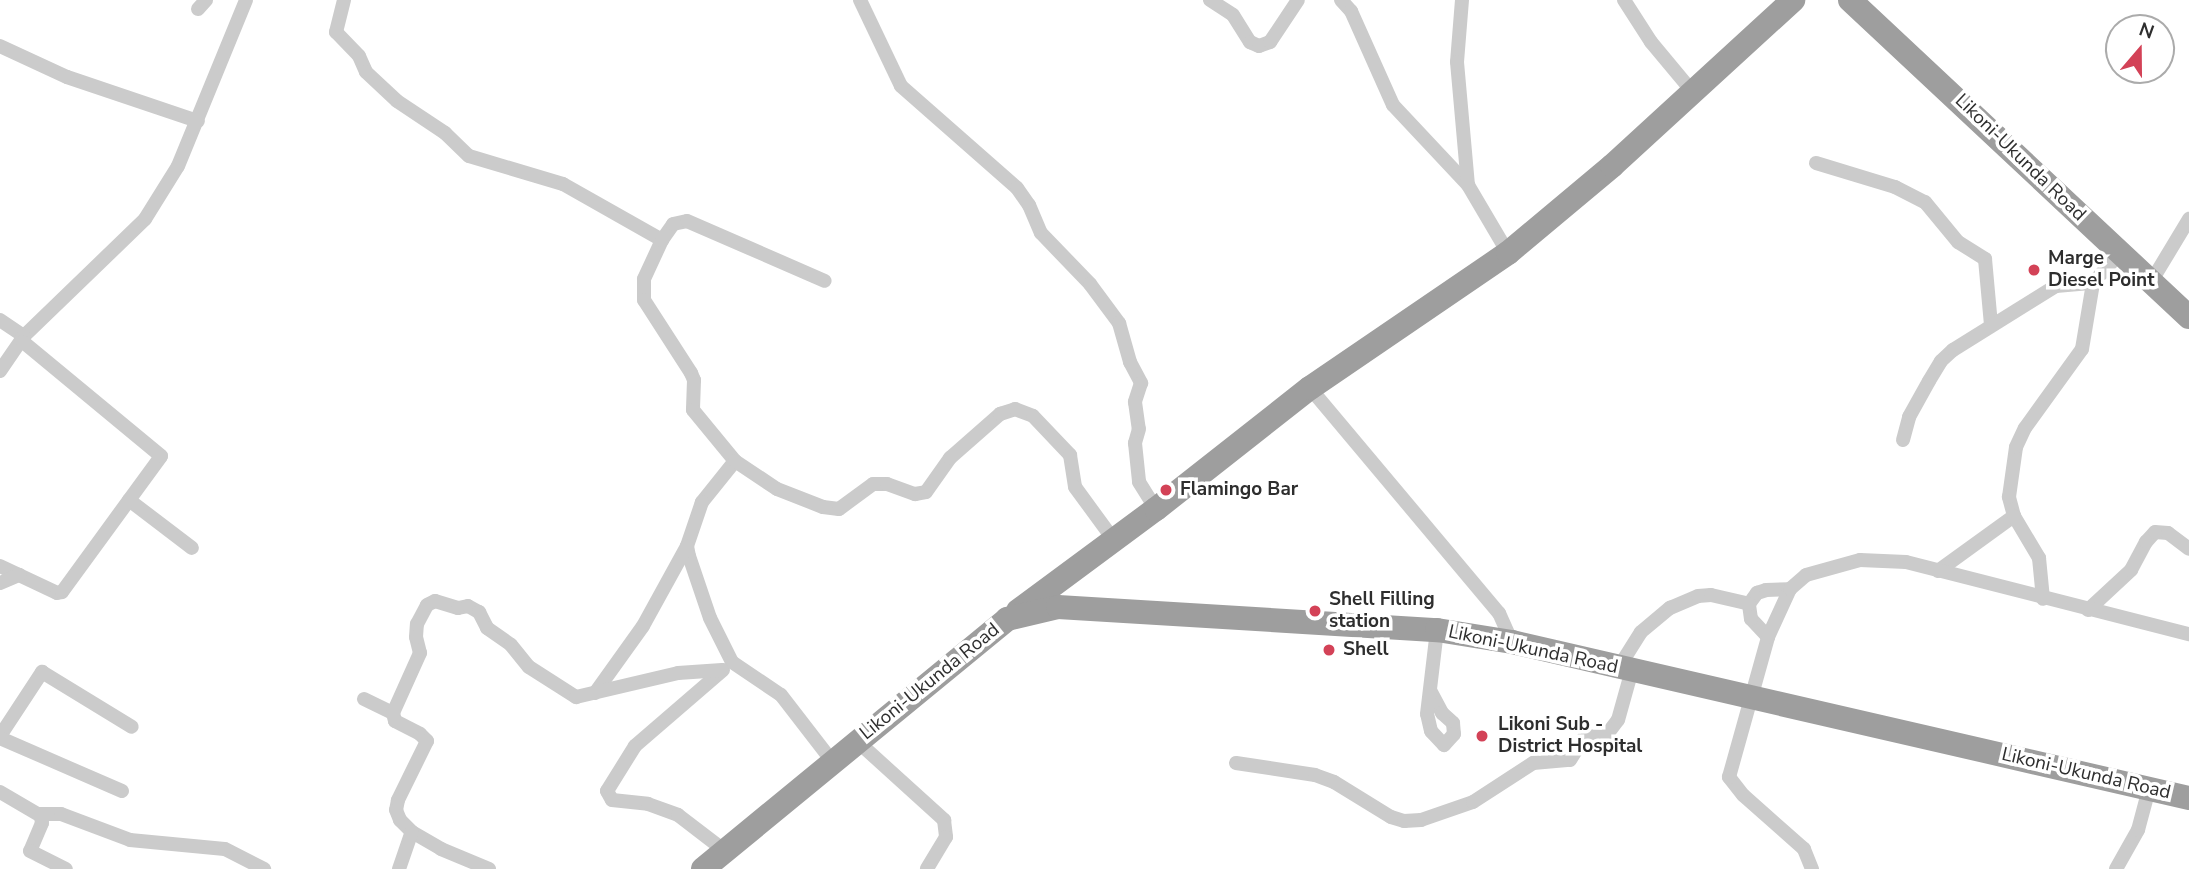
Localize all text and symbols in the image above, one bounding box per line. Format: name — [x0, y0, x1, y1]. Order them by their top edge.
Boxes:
north arrow — [2105, 14, 2175, 84]
text: N — [2135, 16, 2158, 46]
street label: Likoni-Ukunda Road — [1950, 90, 2090, 226]
place label: Marge Diesel Point — [2048, 248, 2154, 292]
marker: Marge Diesel Point — [2026, 262, 2042, 278]
place label: Flamingo Bar — [1180, 479, 1298, 501]
marker: Flamingo Bar — [1158, 482, 1174, 498]
place label: Shell Filling station — [1329, 589, 1435, 633]
marker: Shell Filling station — [1307, 603, 1323, 619]
street label: Likoni-Ukunda Road — [856, 619, 1004, 745]
street label: Likoni-Ukunda Road — [1446, 621, 1620, 679]
place label: Shell — [1343, 639, 1389, 661]
marker: Shell — [1321, 642, 1337, 658]
place label: Likoni Sub - District Hospital — [1498, 714, 1642, 758]
marker: Likoni Sub - District Hospital — [1472, 726, 1492, 746]
street label: Likoni-Ukunda Road — [1999, 743, 2173, 805]

